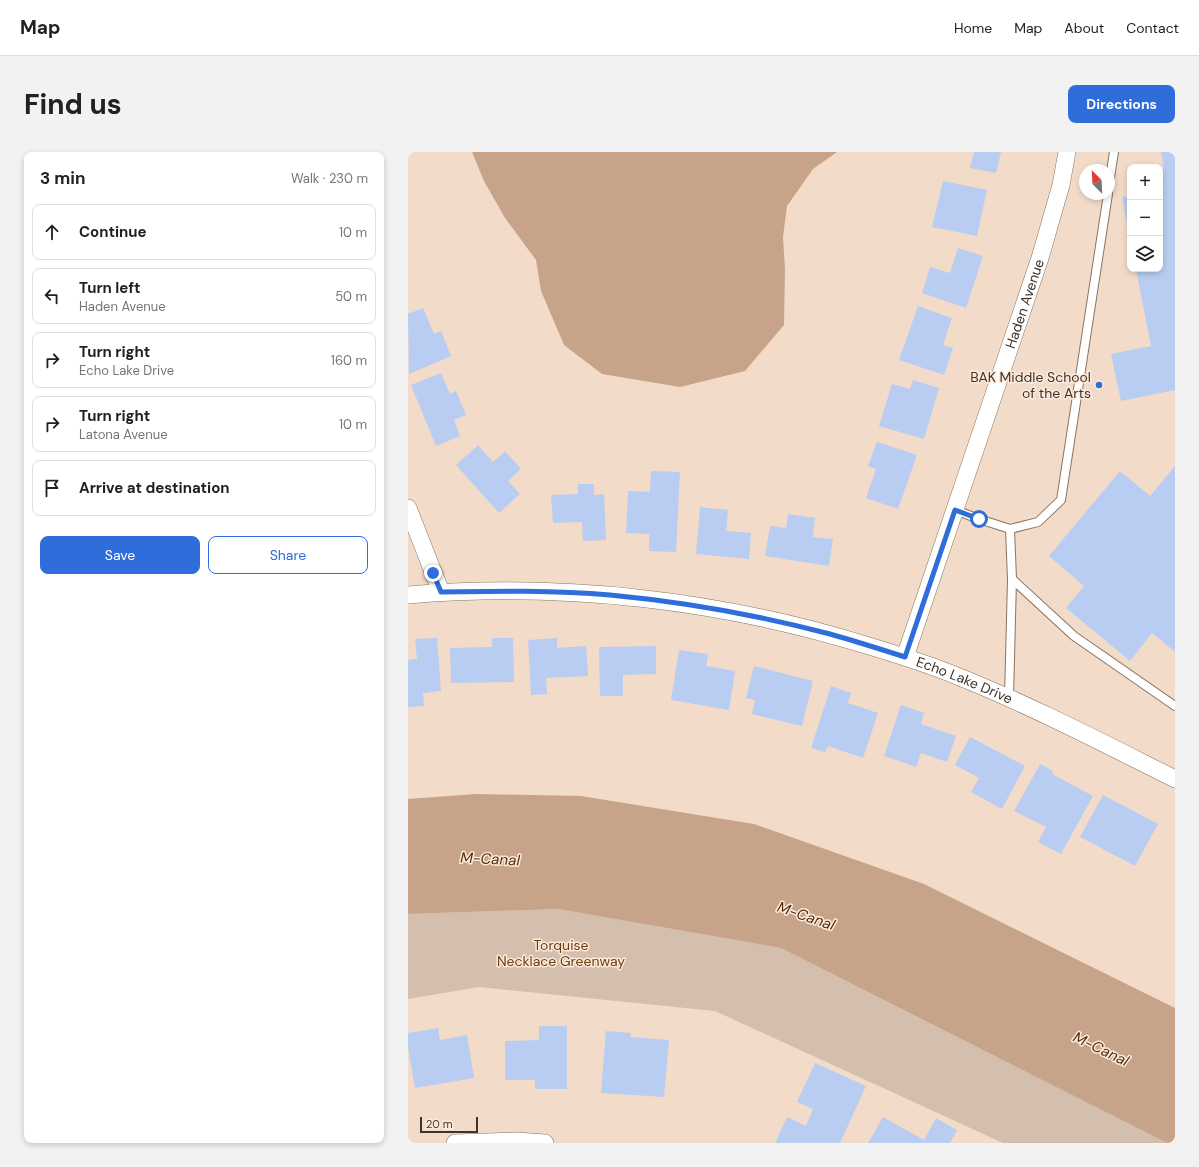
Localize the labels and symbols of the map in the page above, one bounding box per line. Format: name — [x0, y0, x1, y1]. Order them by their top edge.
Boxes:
north arrow — [1079, 164, 1115, 200]
street label: Haden Avenue — [1001, 257, 1048, 351]
place label: BAK Middle School of the Arts — [970, 368, 1091, 402]
marker: BAK Middle School of the Arts — [1094, 380, 1104, 390]
route start — [970, 510, 988, 528]
route end — [424, 564, 442, 582]
street label: Echo Lake Drive — [914, 653, 1016, 708]
water label: M-Canal — [460, 847, 521, 871]
water label: M-Canal — [775, 897, 838, 935]
park label: Torquise Necklace Greenway — [497, 936, 625, 970]
water label: M-Canal — [1070, 1027, 1133, 1071]
scale bar — [420, 1115, 478, 1134]

